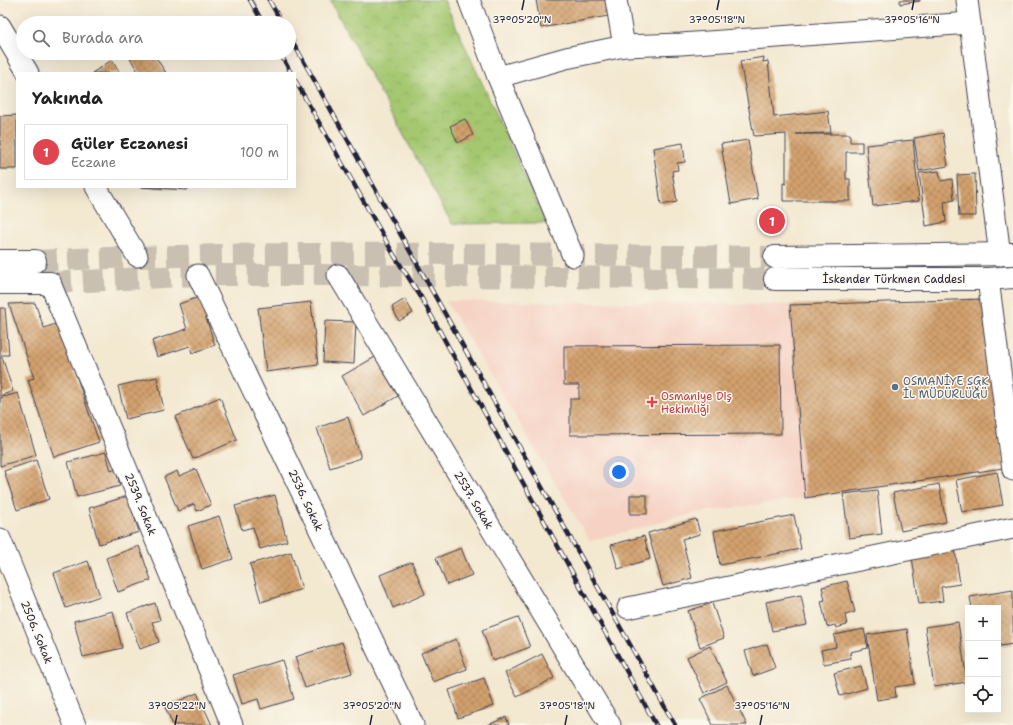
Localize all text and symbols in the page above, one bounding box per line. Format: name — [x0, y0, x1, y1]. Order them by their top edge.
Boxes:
text: 37°05'20"N — [493, 13, 551, 26]
text: 37°05'18"N — [689, 13, 745, 26]
text: 37°05'16"N — [884, 13, 940, 26]
search box — [16, 16, 296, 60]
icon: search — [30, 27, 52, 49]
text: Burada ara — [62, 28, 143, 48]
text: Yakında — [32, 87, 103, 109]
text: Güler Eczanesi — [71, 134, 188, 154]
text: 1 — [43, 144, 49, 161]
text: 100 m — [240, 144, 279, 161]
text: Eczane — [71, 154, 116, 171]
pin: 1 — [759, 206, 785, 236]
street label: İskender Türkmen Caddesi — [823, 272, 965, 287]
place label: OSMANİYE SGK İL MÜDÜRLÜĞÜ — [903, 374, 989, 402]
marker: OSMANİYE SGK İL MÜDÜRLÜĞÜ — [890, 382, 900, 392]
place label: Osmaniye Diş Hekimliği — [661, 389, 732, 417]
marker: Osmaniye Diş Hekimliği — [646, 396, 658, 408]
your location — [609, 462, 629, 482]
street label: 2536. Sokak — [285, 467, 326, 534]
street label: 2537. Sokak — [450, 468, 497, 532]
street label: 2539. Sokak — [121, 471, 160, 538]
street label: 2506. Sokak — [17, 598, 56, 666]
map controls — [965, 605, 1001, 713]
button: + — [965, 605, 1001, 641]
button: − — [965, 641, 1001, 677]
button: locate — [965, 677, 1001, 713]
text: 37°05'22"N — [148, 699, 206, 712]
text: 37°05'20"N — [343, 699, 401, 712]
text: 37°05'18"N — [539, 699, 595, 712]
text: 37°05'16"N — [734, 699, 790, 712]

